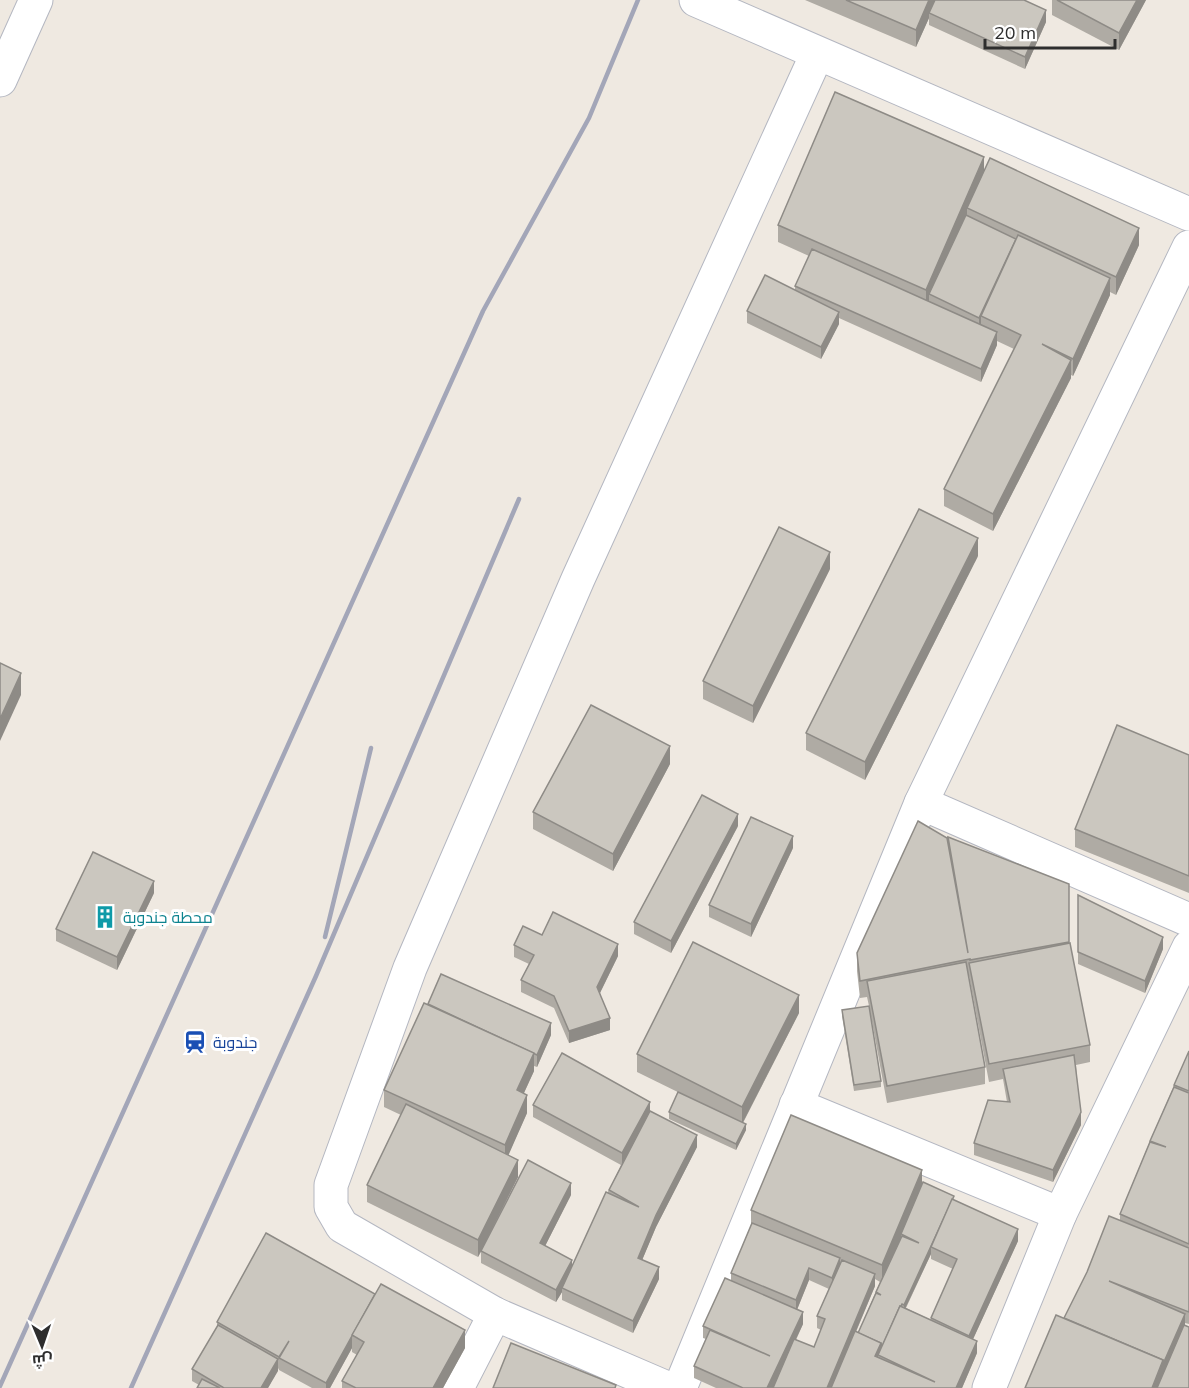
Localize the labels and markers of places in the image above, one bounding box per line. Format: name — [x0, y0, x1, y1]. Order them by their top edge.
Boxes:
building icon: محطة جندوبة — [92, 904, 118, 930]
place label: محطة جندوبة — [123, 907, 213, 927]
station icon: جندوبة — [182, 1029, 208, 1055]
place label: جندوبة — [213, 1032, 257, 1052]

